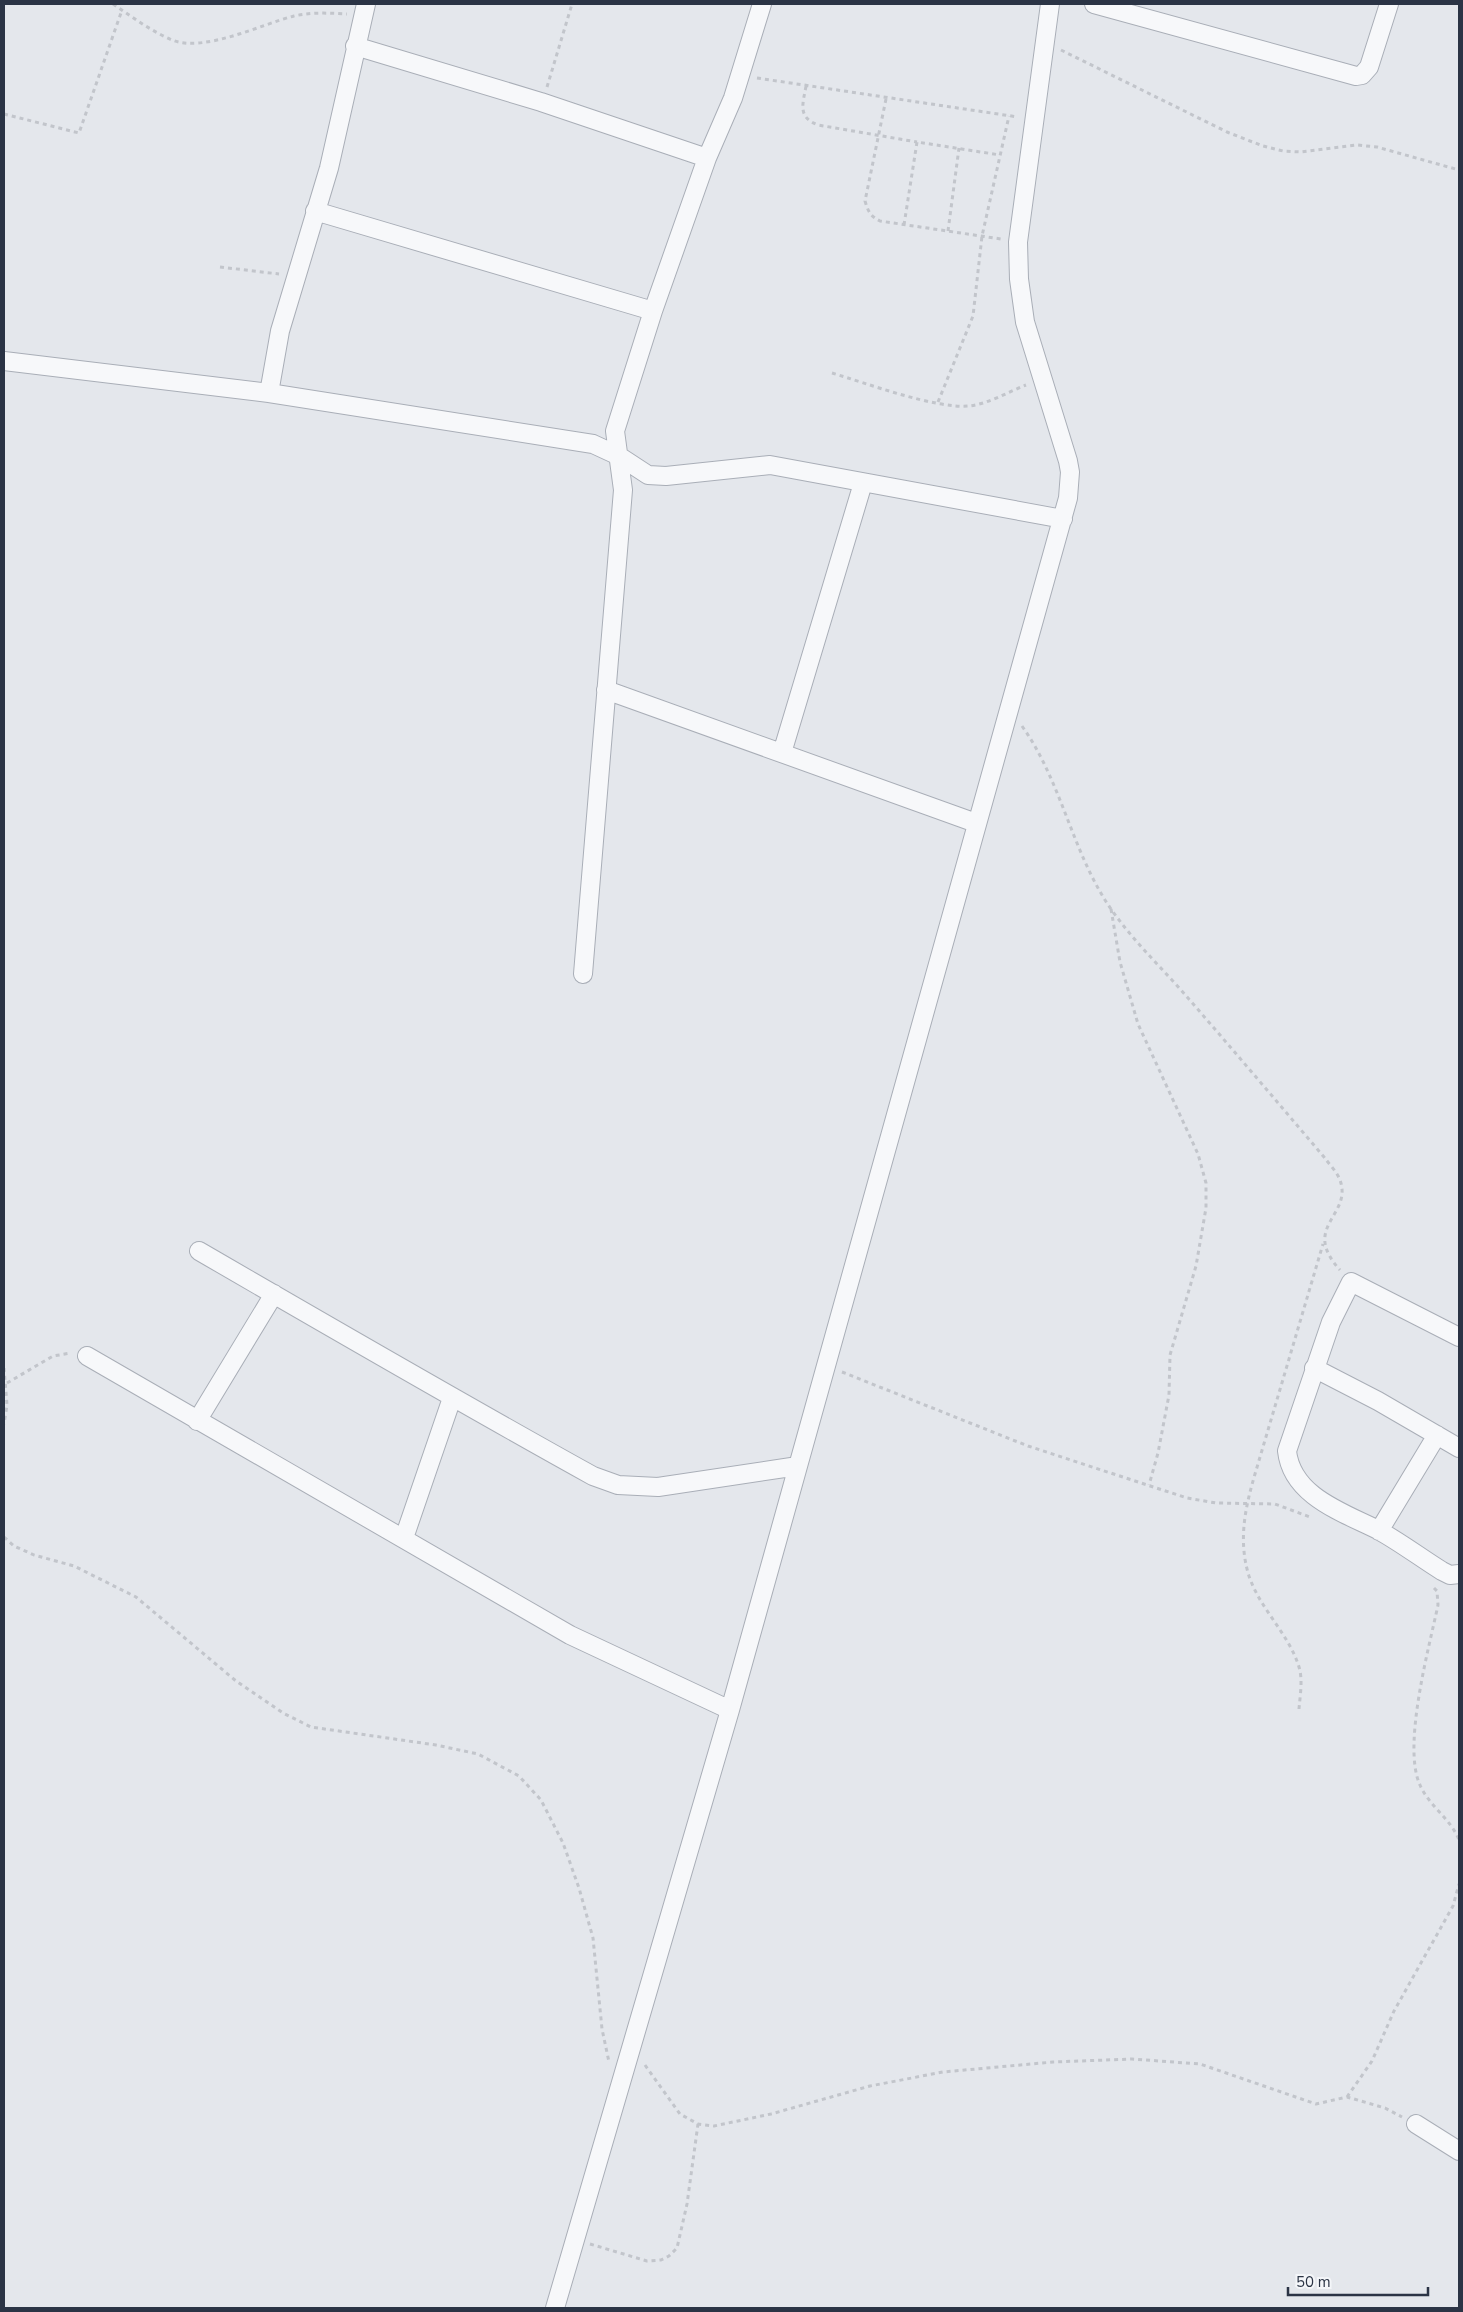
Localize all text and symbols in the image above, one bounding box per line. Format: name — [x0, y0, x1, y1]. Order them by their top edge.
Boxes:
scale bar — [1288, 2264, 1428, 2296]
text: 50 m — [1296, 2272, 1331, 2292]

